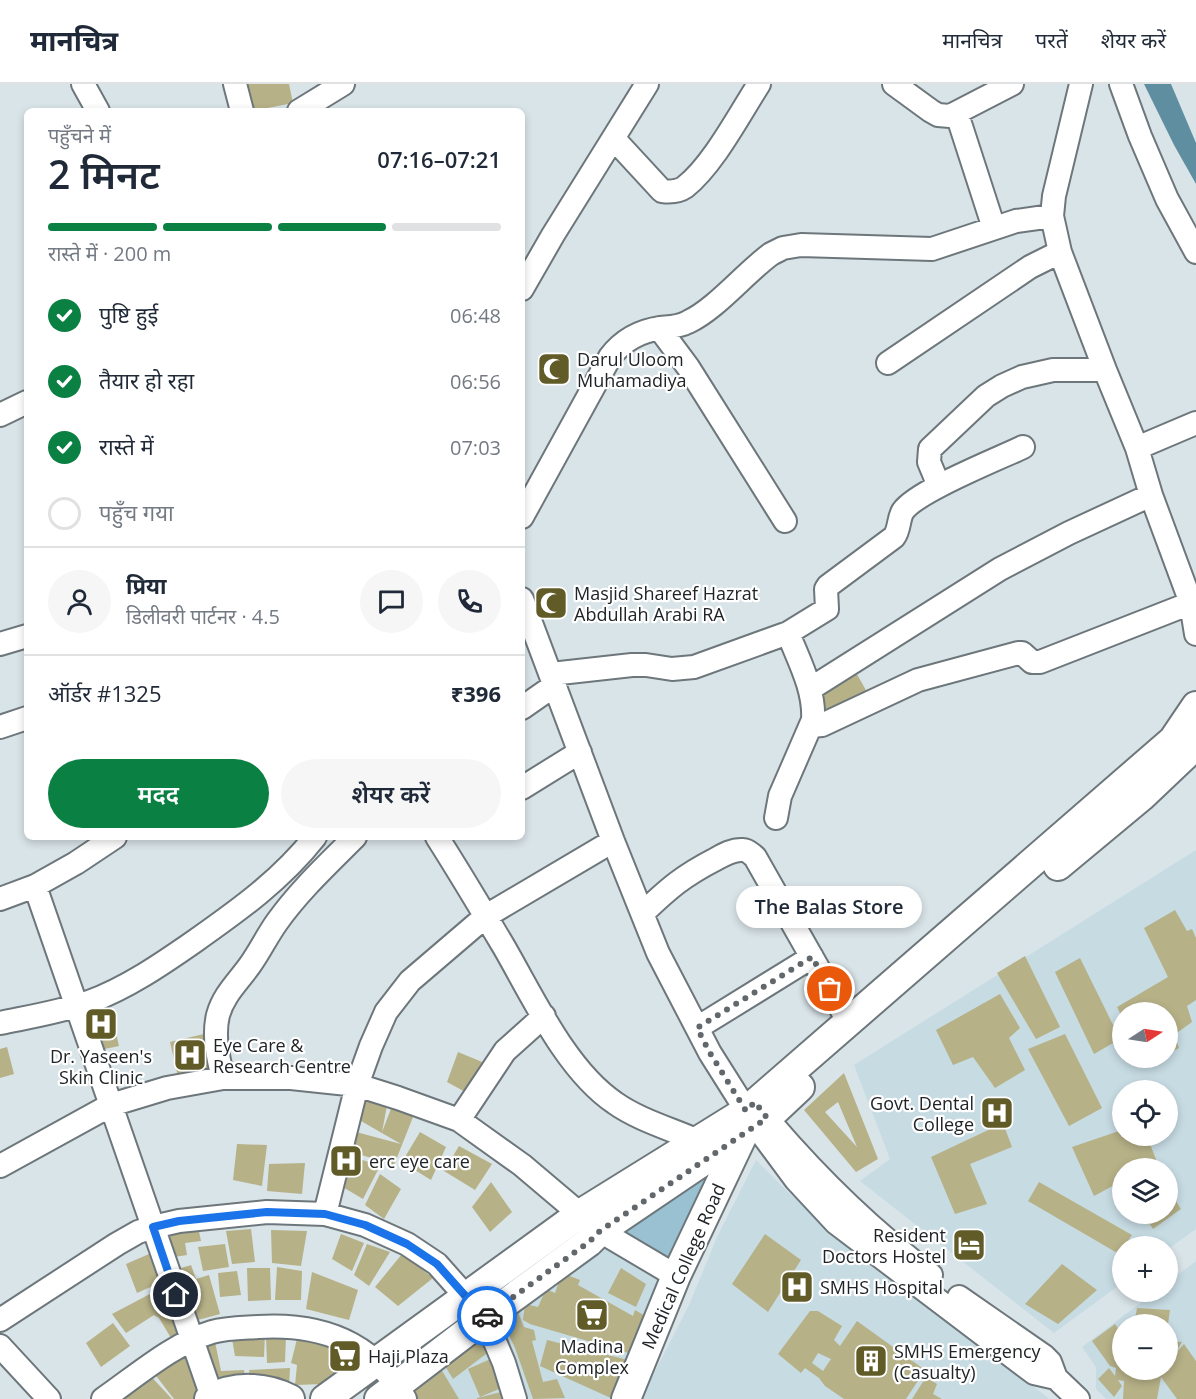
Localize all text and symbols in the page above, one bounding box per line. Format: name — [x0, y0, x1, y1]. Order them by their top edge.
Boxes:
text: मानचित्र — [30, 21, 118, 59]
text: मानचित्र — [942, 26, 1002, 54]
text: परतें — [1035, 26, 1068, 54]
text: शेयर करें — [1101, 26, 1166, 54]
text: पहुँचने में — [48, 122, 111, 149]
text: 07:16–07:21 — [377, 144, 501, 174]
text: 2 मिनट — [48, 147, 160, 200]
text: रास्ते में · 200 m — [48, 240, 171, 267]
icon: check — [48, 299, 81, 332]
text: पुष्टि हुई — [99, 299, 158, 329]
text: 06:48 — [450, 302, 501, 329]
place label: Darul Uloom Muhamadiya — [577, 347, 687, 392]
mosque icon: Darul Uloom Muhamadiya — [536, 351, 572, 387]
icon: check — [48, 365, 81, 398]
text: तैयार हो रहा — [99, 365, 194, 395]
text: 06:56 — [450, 368, 501, 395]
icon: check — [48, 431, 81, 464]
text: रास्ते में — [99, 431, 154, 461]
text: 07:03 — [450, 434, 501, 461]
text: पहुँच गया — [99, 497, 174, 527]
button: person — [48, 570, 111, 633]
text: प्रिया — [126, 570, 166, 600]
button: chat — [360, 570, 423, 633]
button: phone — [438, 570, 501, 633]
place label: Masjid Shareef Hazrat Abdullah Arabi RA — [574, 581, 758, 626]
mosque icon: Masjid Shareef Hazrat Abdullah Arabi RA — [533, 585, 569, 621]
text: डिलीवरी पार्टनर · 4.5 — [126, 603, 280, 630]
text: ऑर्डर #1325 — [48, 678, 162, 708]
text: ₹396 — [451, 678, 501, 708]
button: मदद — [48, 759, 269, 828]
button: शेयर करें — [281, 759, 501, 828]
callout: The Balas Store — [737, 887, 923, 929]
text: The Balas Store — [755, 893, 903, 920]
pin — [804, 963, 855, 1014]
icon: bag — [813, 972, 846, 1005]
north arrow — [1112, 1002, 1178, 1068]
map controls — [1112, 1002, 1178, 1380]
hospital icon: Dr. Yaseen's Skin Clinic — [83, 1006, 119, 1042]
place label: Eye Care & Research Centre — [213, 1033, 351, 1078]
hospital icon: Eye Care & Research Centre — [172, 1037, 208, 1073]
place label: Dr. Yaseen's Skin Clinic — [50, 1044, 152, 1089]
button: locate — [1112, 1080, 1178, 1146]
place label: Govt. Dental College — [870, 1091, 974, 1136]
hospital icon: Govt. Dental College — [979, 1095, 1015, 1131]
hospital icon: erc eye care — [328, 1143, 364, 1179]
place label: erc eye care — [369, 1149, 470, 1173]
button: layers — [1112, 1158, 1178, 1224]
street label: Medical College Road — [636, 1180, 730, 1352]
place label: Resident Doctors Hostel — [822, 1223, 946, 1268]
hotel icon: Resident Doctors Hostel — [951, 1227, 987, 1263]
button: + — [1112, 1236, 1178, 1302]
pin — [150, 1269, 201, 1320]
hospital icon: SMHS Hospital — [779, 1269, 815, 1305]
place label: SMHS Hospital — [820, 1275, 943, 1299]
icon: home — [159, 1278, 192, 1311]
courier — [457, 1286, 517, 1346]
supermarket icon: Madina Complex — [574, 1297, 610, 1333]
icon: car — [471, 1300, 504, 1333]
button: − — [1112, 1314, 1178, 1380]
place label: Madina Complex — [555, 1334, 630, 1379]
supermarket icon: Haji Plaza — [327, 1338, 363, 1374]
place label: SMHS Emergency (Casualty) — [894, 1339, 1042, 1384]
building icon: SMHS Emergency (Casualty) — [853, 1343, 889, 1379]
place label: Haji Plaza — [368, 1344, 449, 1368]

